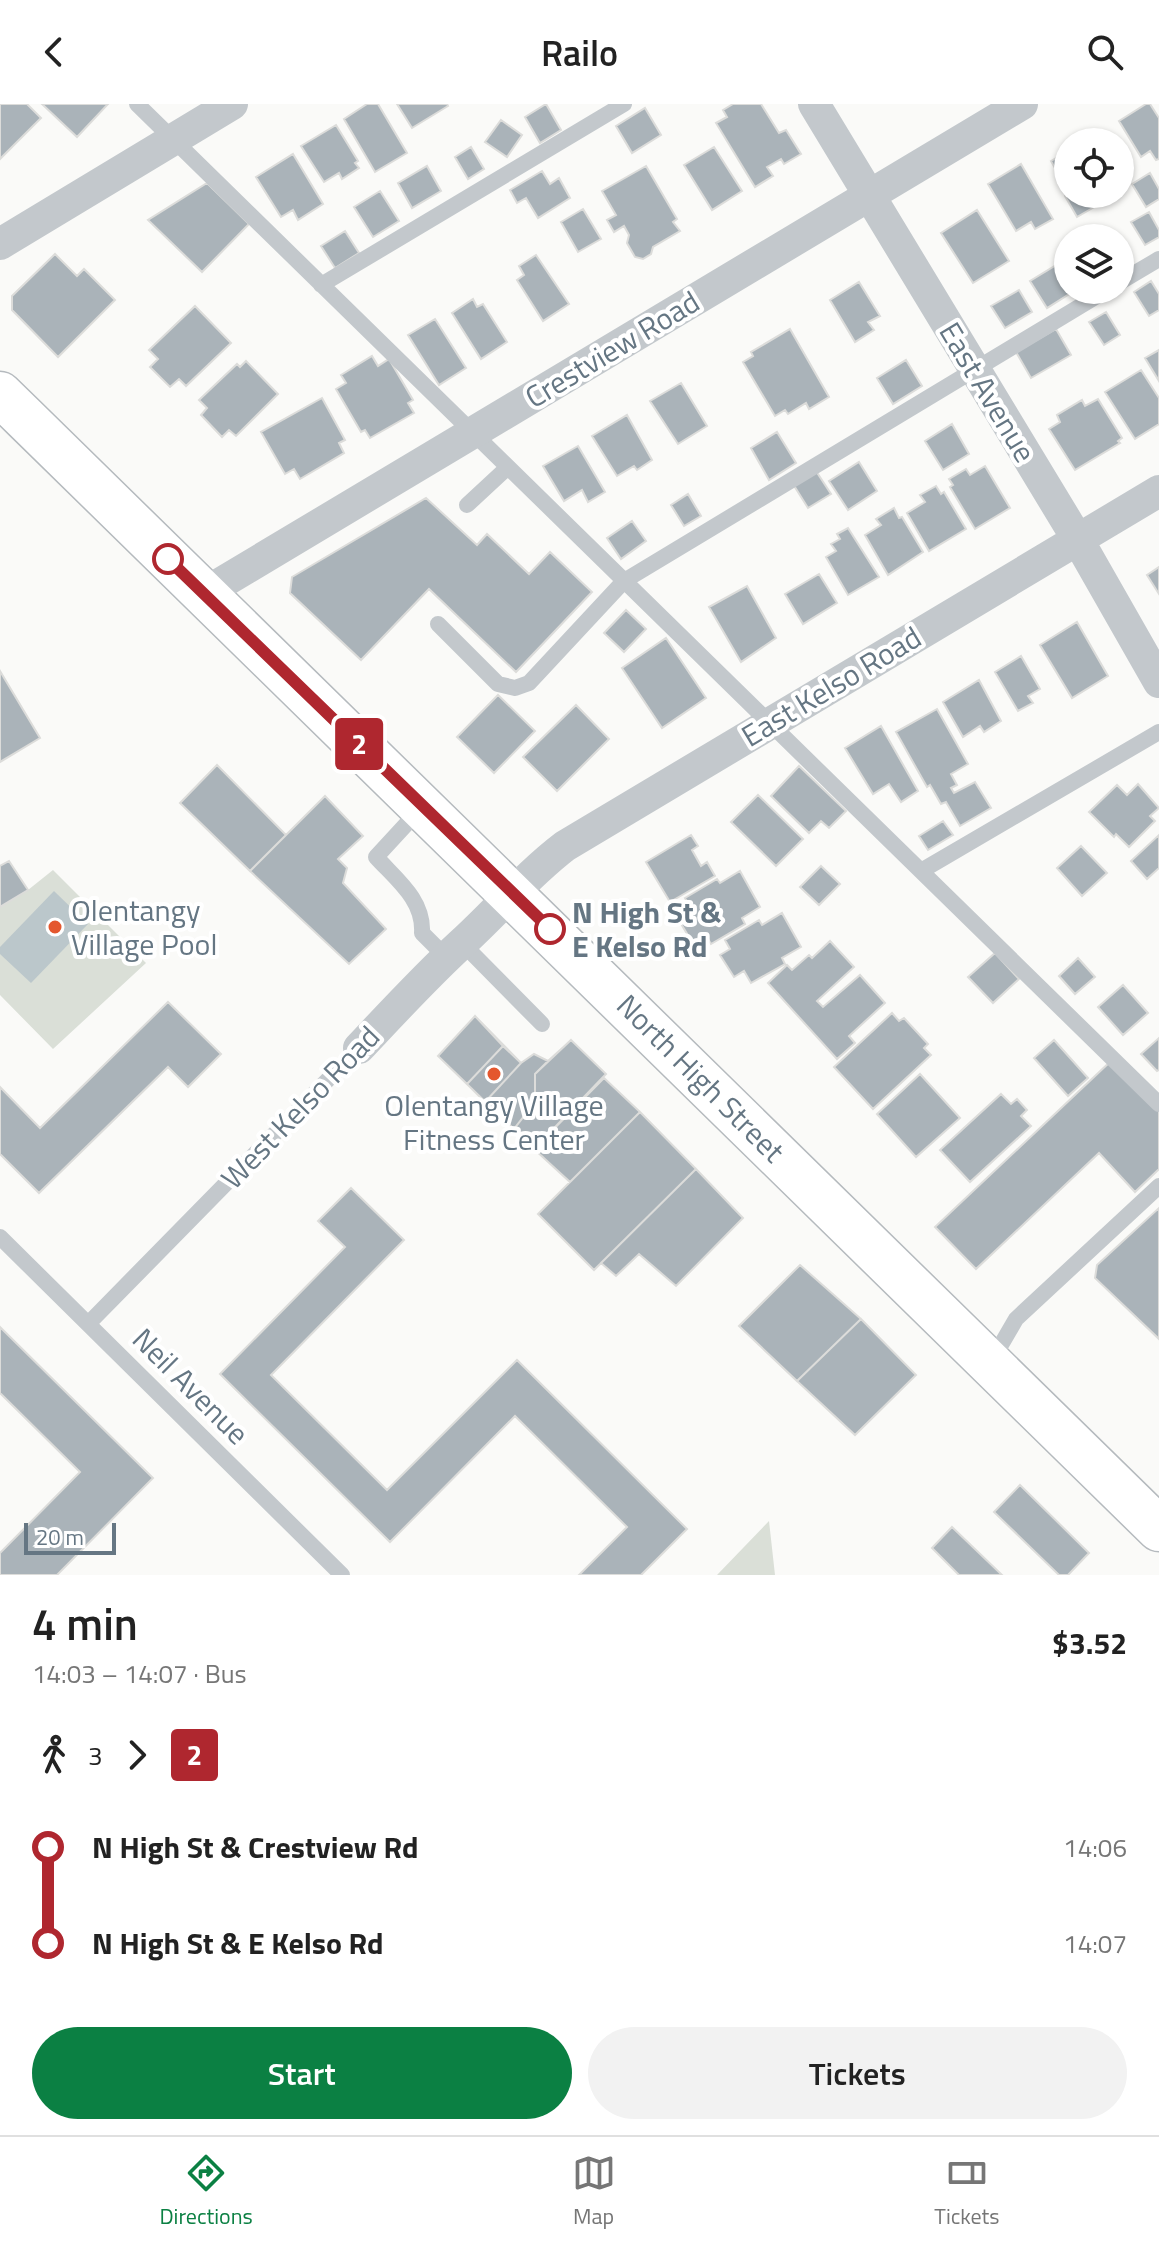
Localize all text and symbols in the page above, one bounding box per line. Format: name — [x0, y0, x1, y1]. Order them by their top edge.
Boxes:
text: Railo — [541, 25, 618, 80]
icon: back — [32, 30, 76, 74]
icon: search — [1083, 30, 1127, 74]
map controls — [1054, 128, 1134, 304]
button: locate — [1054, 128, 1134, 208]
button: layers — [1054, 224, 1134, 304]
street label: Crestview Road — [516, 279, 708, 419]
street label: East Avenue — [928, 313, 1048, 471]
unlabelled marker — [153, 544, 183, 574]
street label: East Kelso Road — [732, 614, 930, 758]
line badge: 2 — [333, 718, 385, 770]
text: 2 — [351, 722, 367, 765]
place label: Olentangy Village Pool — [71, 887, 217, 967]
place label: N High St & E Kelso Rd — [572, 889, 721, 969]
marker: N High St & E Kelso Rd — [535, 914, 565, 944]
marker: Olentangy Village Pool — [46, 918, 64, 936]
street label: North High Street — [606, 983, 796, 1173]
street label: West Kelso Road — [210, 1015, 390, 1199]
marker: Olentangy Village Fitness Center — [485, 1065, 503, 1083]
place label: Olentangy Village Fitness Center — [384, 1082, 604, 1162]
street label: Neil Avenue — [122, 1317, 260, 1455]
scale bar — [24, 1519, 116, 1555]
text: 20 m — [36, 1520, 84, 1554]
text: 4 min — [32, 1590, 138, 1657]
text: $3.52 — [1052, 1620, 1127, 1666]
text: 14:03 – 14:07 · Bus — [32, 1654, 247, 1693]
icon: walk — [32, 1733, 76, 1777]
icon: forward — [115, 1733, 159, 1777]
text: 2 — [187, 1733, 202, 1776]
text: 3 — [88, 1736, 103, 1775]
text: N High St & Crestview Rd — [92, 1824, 418, 1870]
text: 14:06 — [1063, 1828, 1127, 1867]
text: N High St & E Kelso Rd — [92, 1920, 383, 1966]
text: 14:07 — [1063, 1924, 1127, 1963]
button: Start — [32, 2027, 572, 2119]
button: Tickets — [588, 2027, 1127, 2119]
tab: Directions — [159, 2151, 253, 2233]
tab: Map — [572, 2151, 616, 2233]
tab: Tickets — [934, 2151, 1000, 2233]

